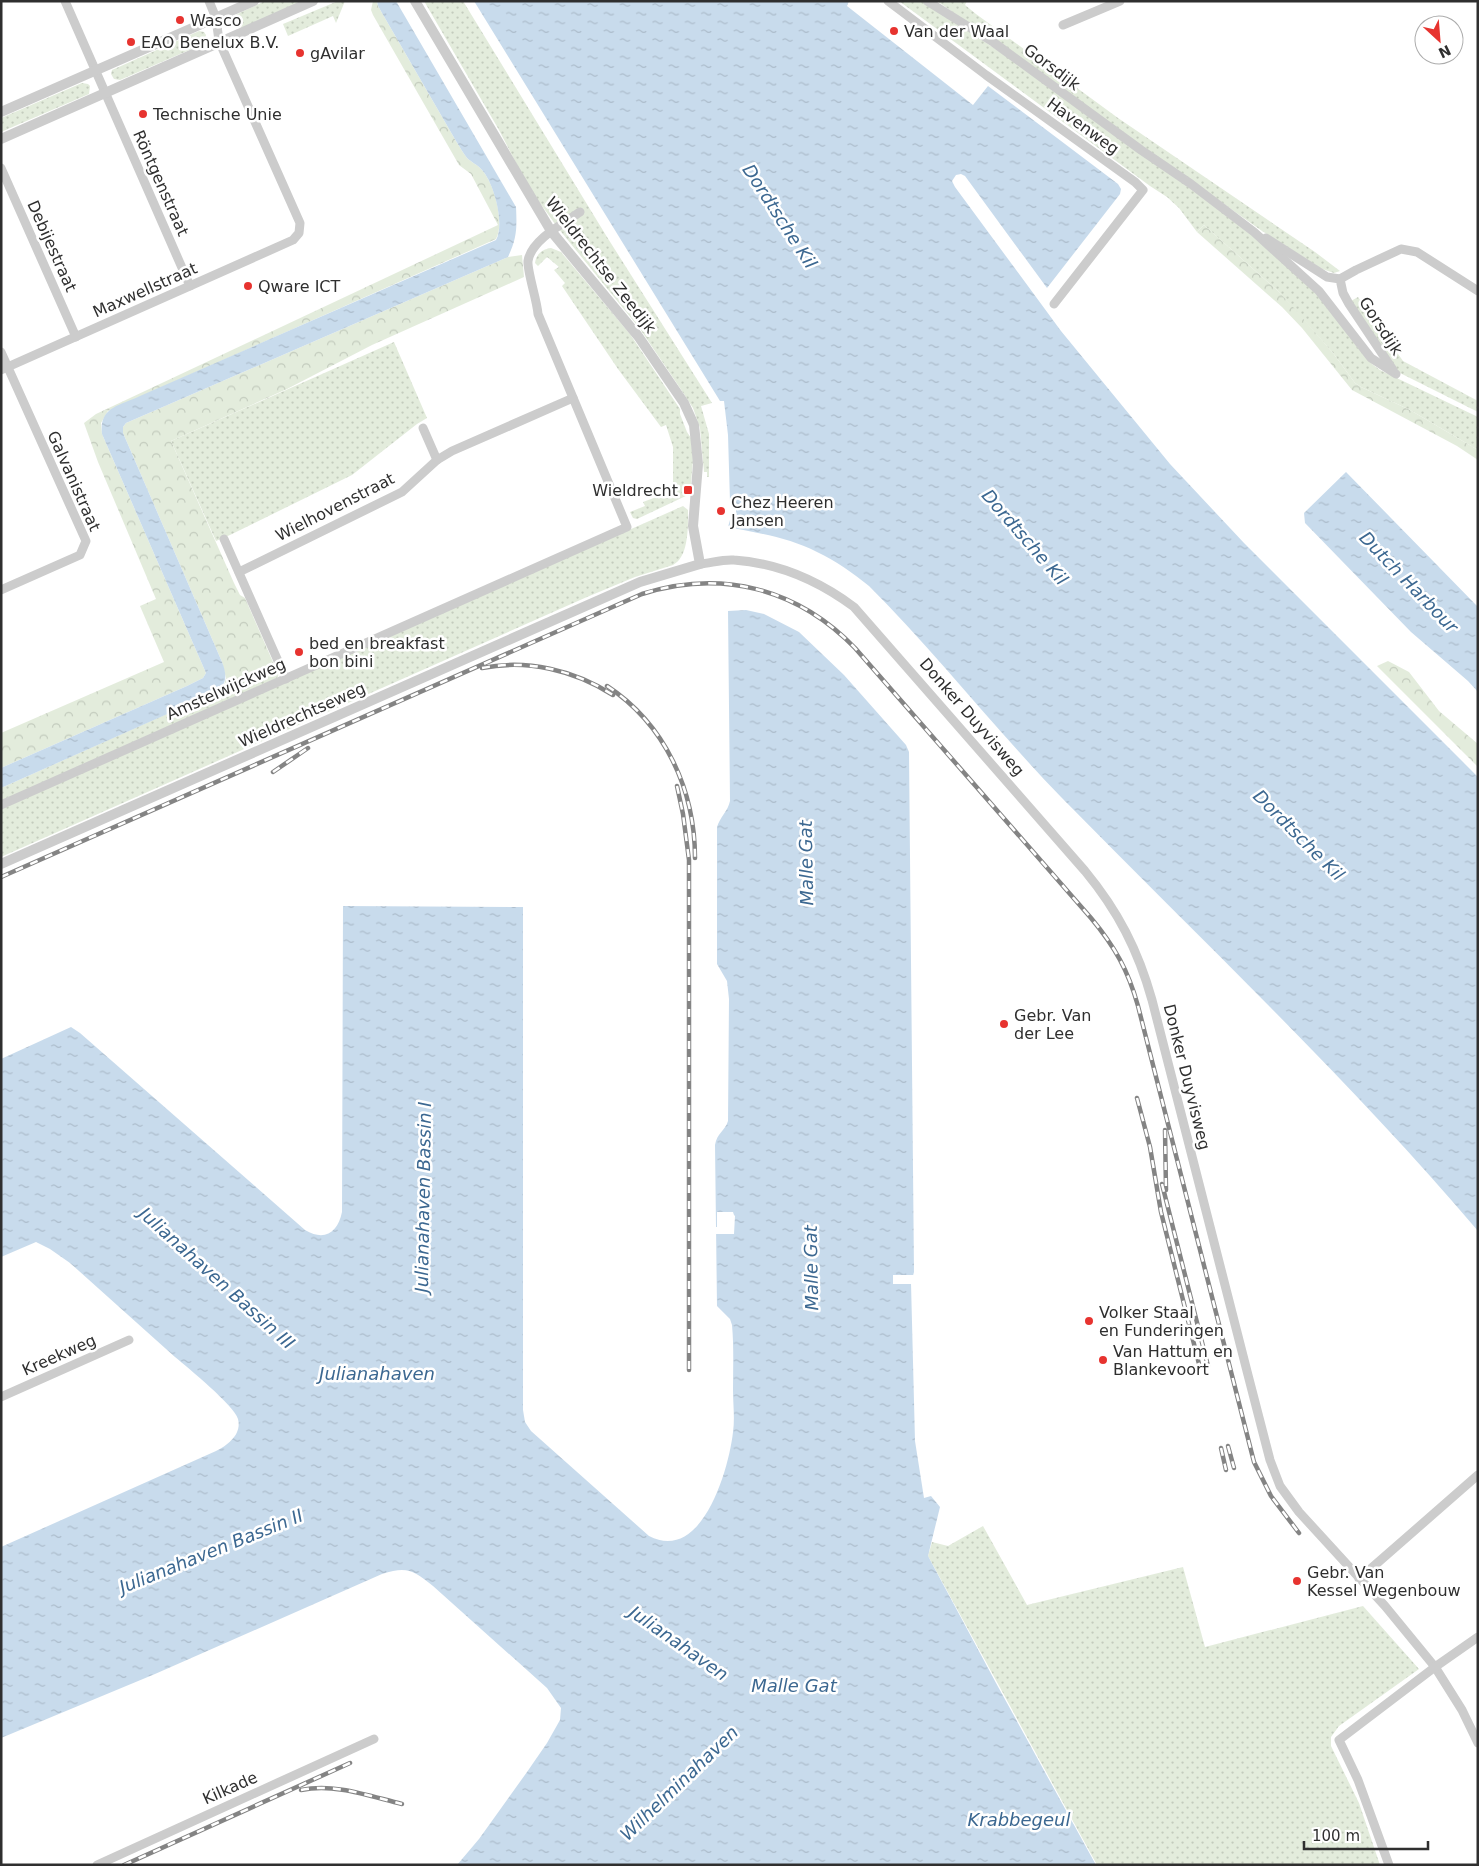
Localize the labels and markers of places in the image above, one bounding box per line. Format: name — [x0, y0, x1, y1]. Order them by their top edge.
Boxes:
place label: Wasco — [190, 11, 242, 30]
marker: Wasco — [174, 14, 186, 26]
place label: Van der Waal — [904, 22, 1009, 41]
marker: Van der Waal — [888, 25, 900, 37]
place label: EAO Benelux B.V. — [141, 33, 279, 52]
marker: EAO Benelux B.V. — [125, 36, 137, 48]
place label: gAvilar — [310, 44, 365, 63]
marker: gAvilar — [294, 47, 306, 59]
place label: Technische Unie — [152, 105, 282, 124]
marker: Technische Unie — [137, 108, 149, 120]
place label: Qware ICT — [258, 277, 341, 296]
marker: Qware ICT — [242, 280, 254, 292]
place label: Wieldrecht — [592, 481, 678, 500]
marker: Wieldrecht — [682, 484, 694, 496]
place label: Chez Heeren Jansen — [730, 493, 834, 530]
marker: Chez Heeren Jansen — [715, 505, 727, 517]
place label: bed en breakfast bon bini — [309, 634, 445, 671]
marker: bed en breakfast bon bini — [293, 646, 305, 658]
place label: Gebr. Van der Lee — [1014, 1006, 1091, 1043]
marker: Gebr. Van der Lee — [998, 1018, 1010, 1030]
place label: Volker Staal en Funderingen — [1099, 1303, 1224, 1340]
marker: Volker Staal en Funderingen — [1083, 1315, 1095, 1327]
place label: Van Hattum en Blankevoort — [1113, 1342, 1233, 1379]
marker: Van Hattum en Blankevoort — [1097, 1354, 1109, 1366]
place label: Gebr. Van Kessel Wegenbouw — [1307, 1563, 1461, 1600]
marker: Gebr. Van Kessel Wegenbouw — [1291, 1575, 1303, 1587]

